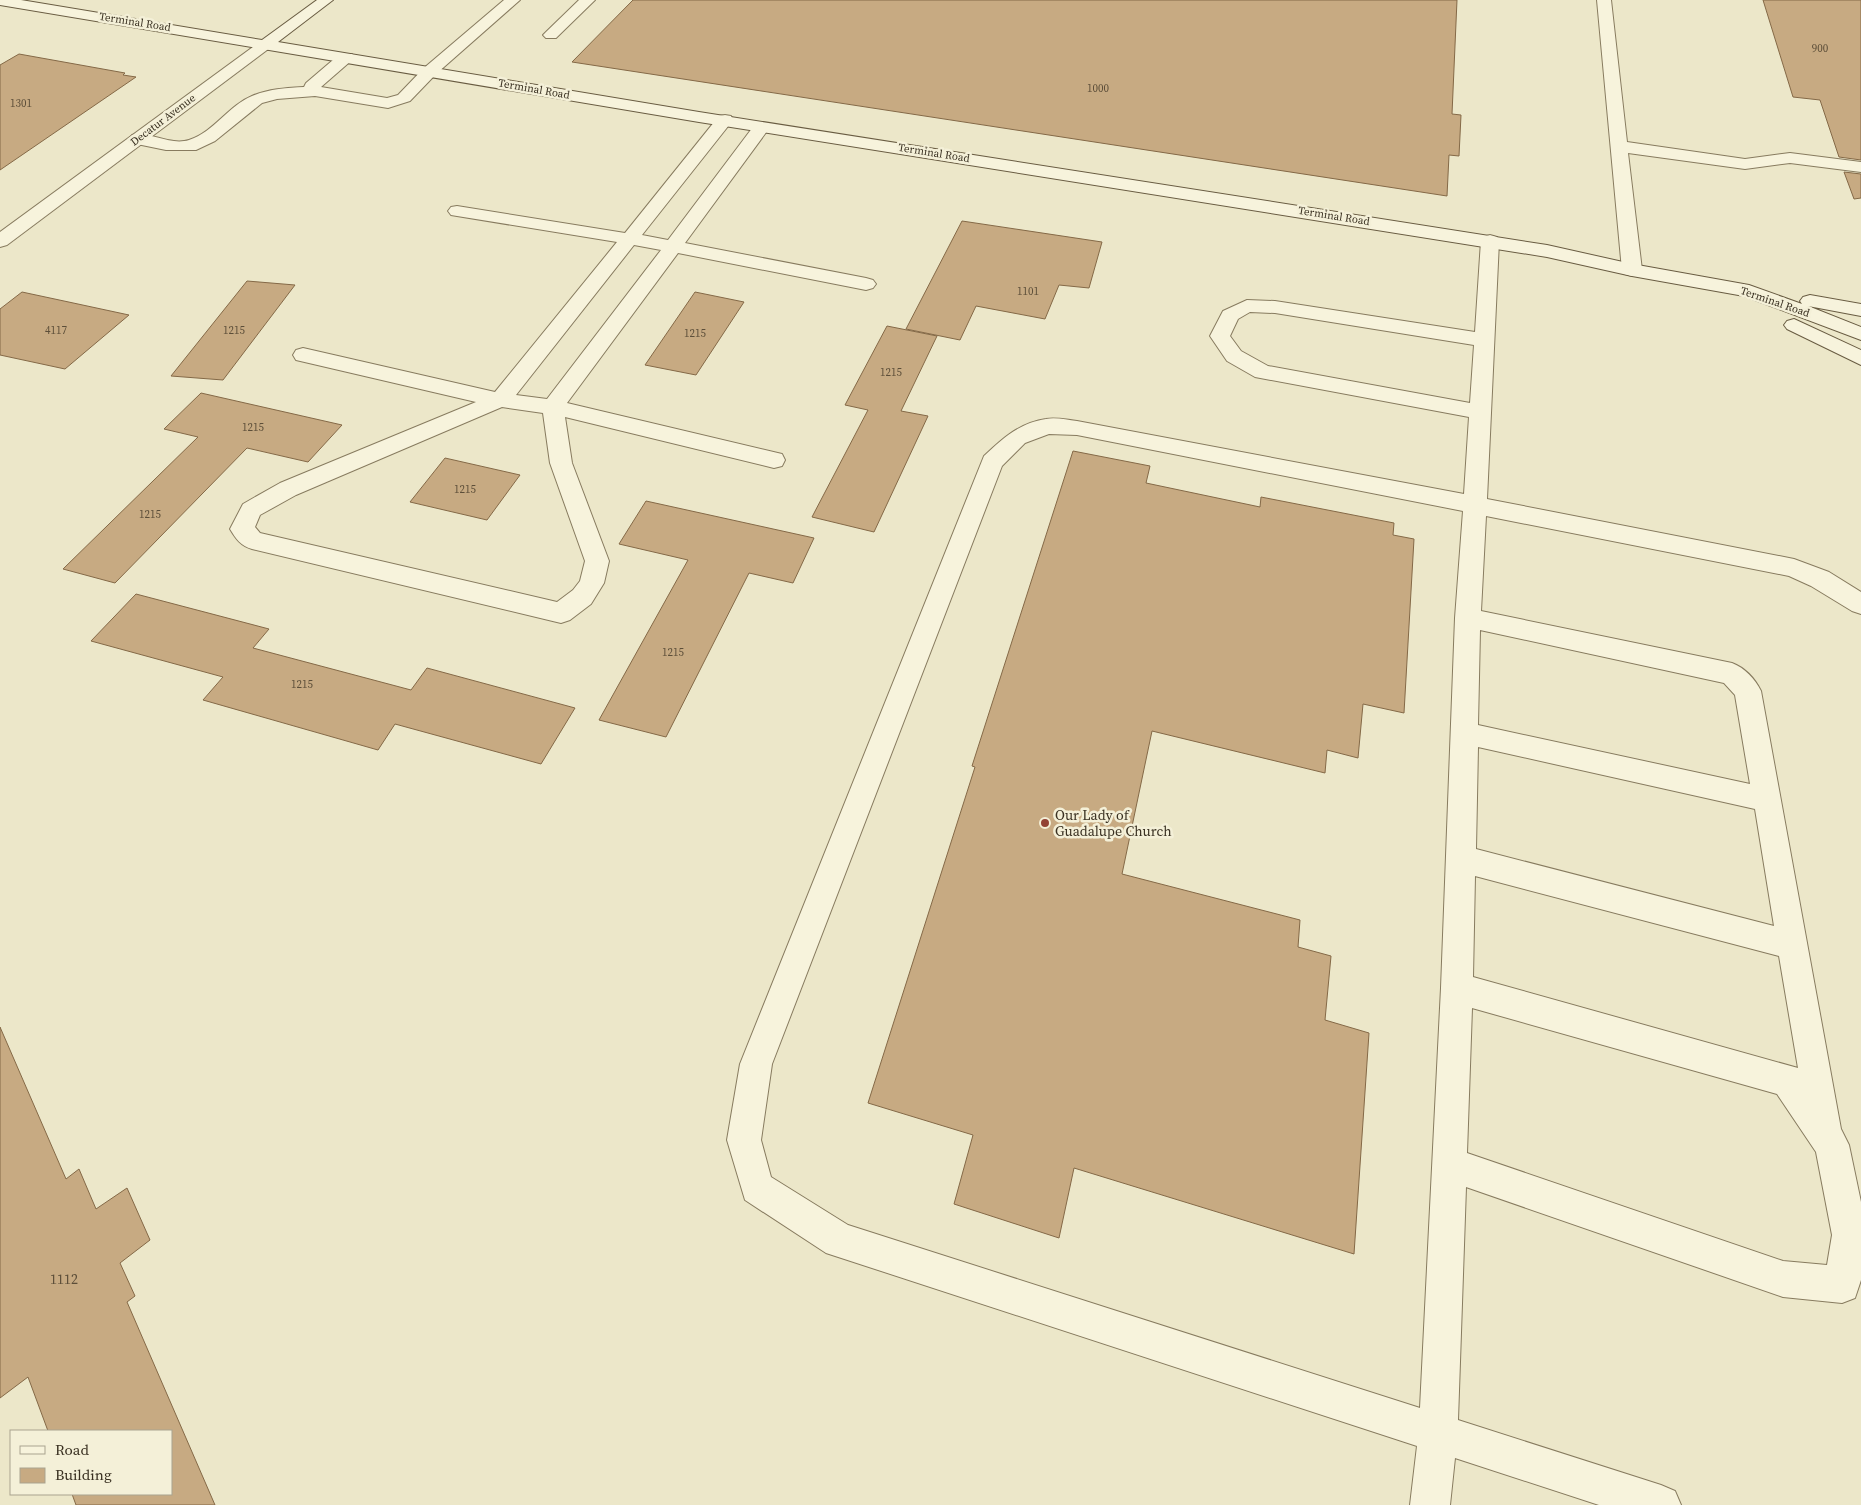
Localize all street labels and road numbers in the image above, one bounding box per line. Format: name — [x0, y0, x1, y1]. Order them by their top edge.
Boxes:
street label: Terminal Road — [98, 9, 173, 35]
street label: Terminal Road — [497, 75, 572, 103]
street label: Decatur Avenue — [127, 90, 199, 149]
street label: Terminal Road — [897, 140, 972, 166]
street label: Terminal Road — [1297, 203, 1372, 229]
street label: Terminal Road — [1738, 283, 1812, 321]

